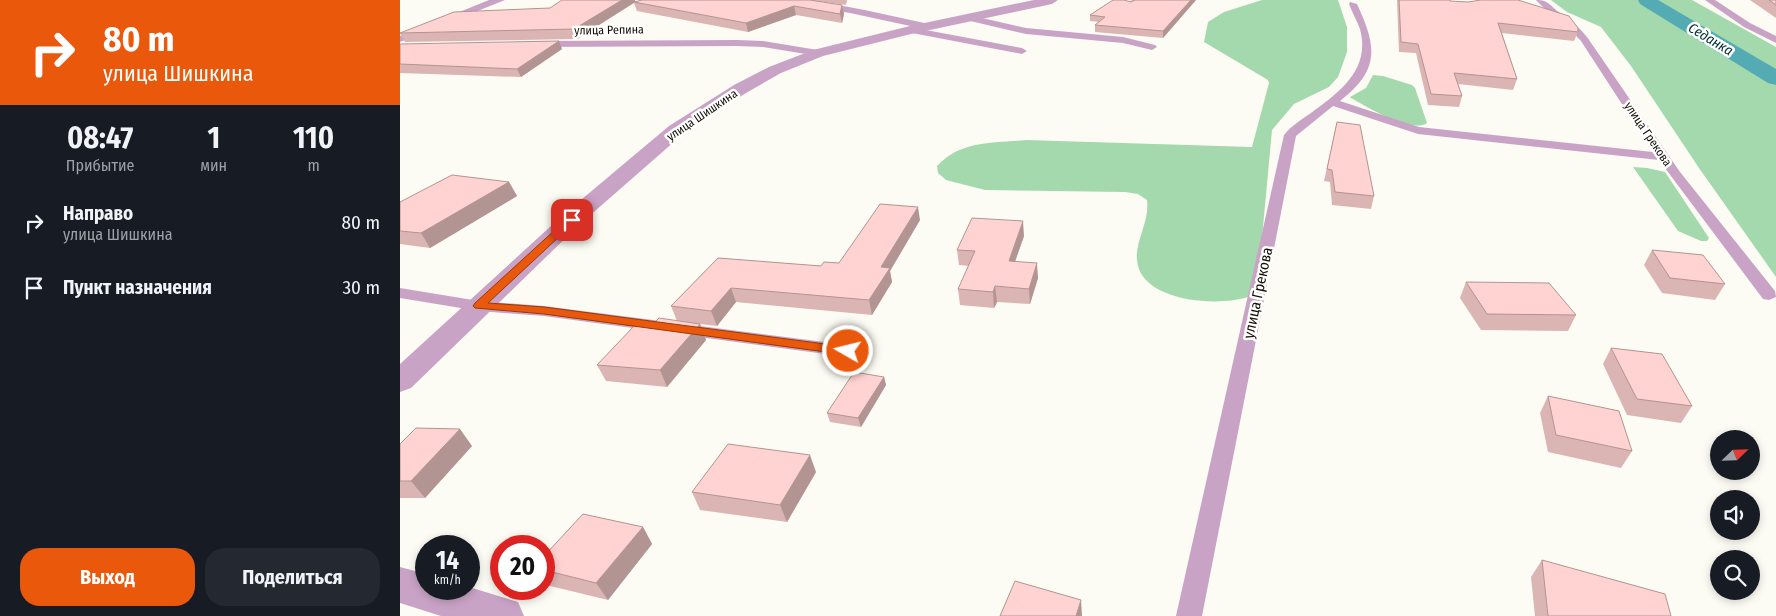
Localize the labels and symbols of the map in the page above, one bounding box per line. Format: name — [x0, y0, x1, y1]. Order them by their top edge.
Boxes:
water label: Седанка — [1685, 19, 1736, 59]
street label: улица Репина — [574, 22, 644, 38]
street label: улица Шишкина — [664, 86, 740, 144]
street label: улица Грекова — [1621, 99, 1675, 169]
pin — [551, 199, 593, 241]
street label: улица Грекова — [1240, 246, 1276, 340]
position arrow — [821, 324, 873, 376]
north arrow — [1710, 430, 1760, 480]
speed limit sign: 20 — [490, 535, 555, 600]

